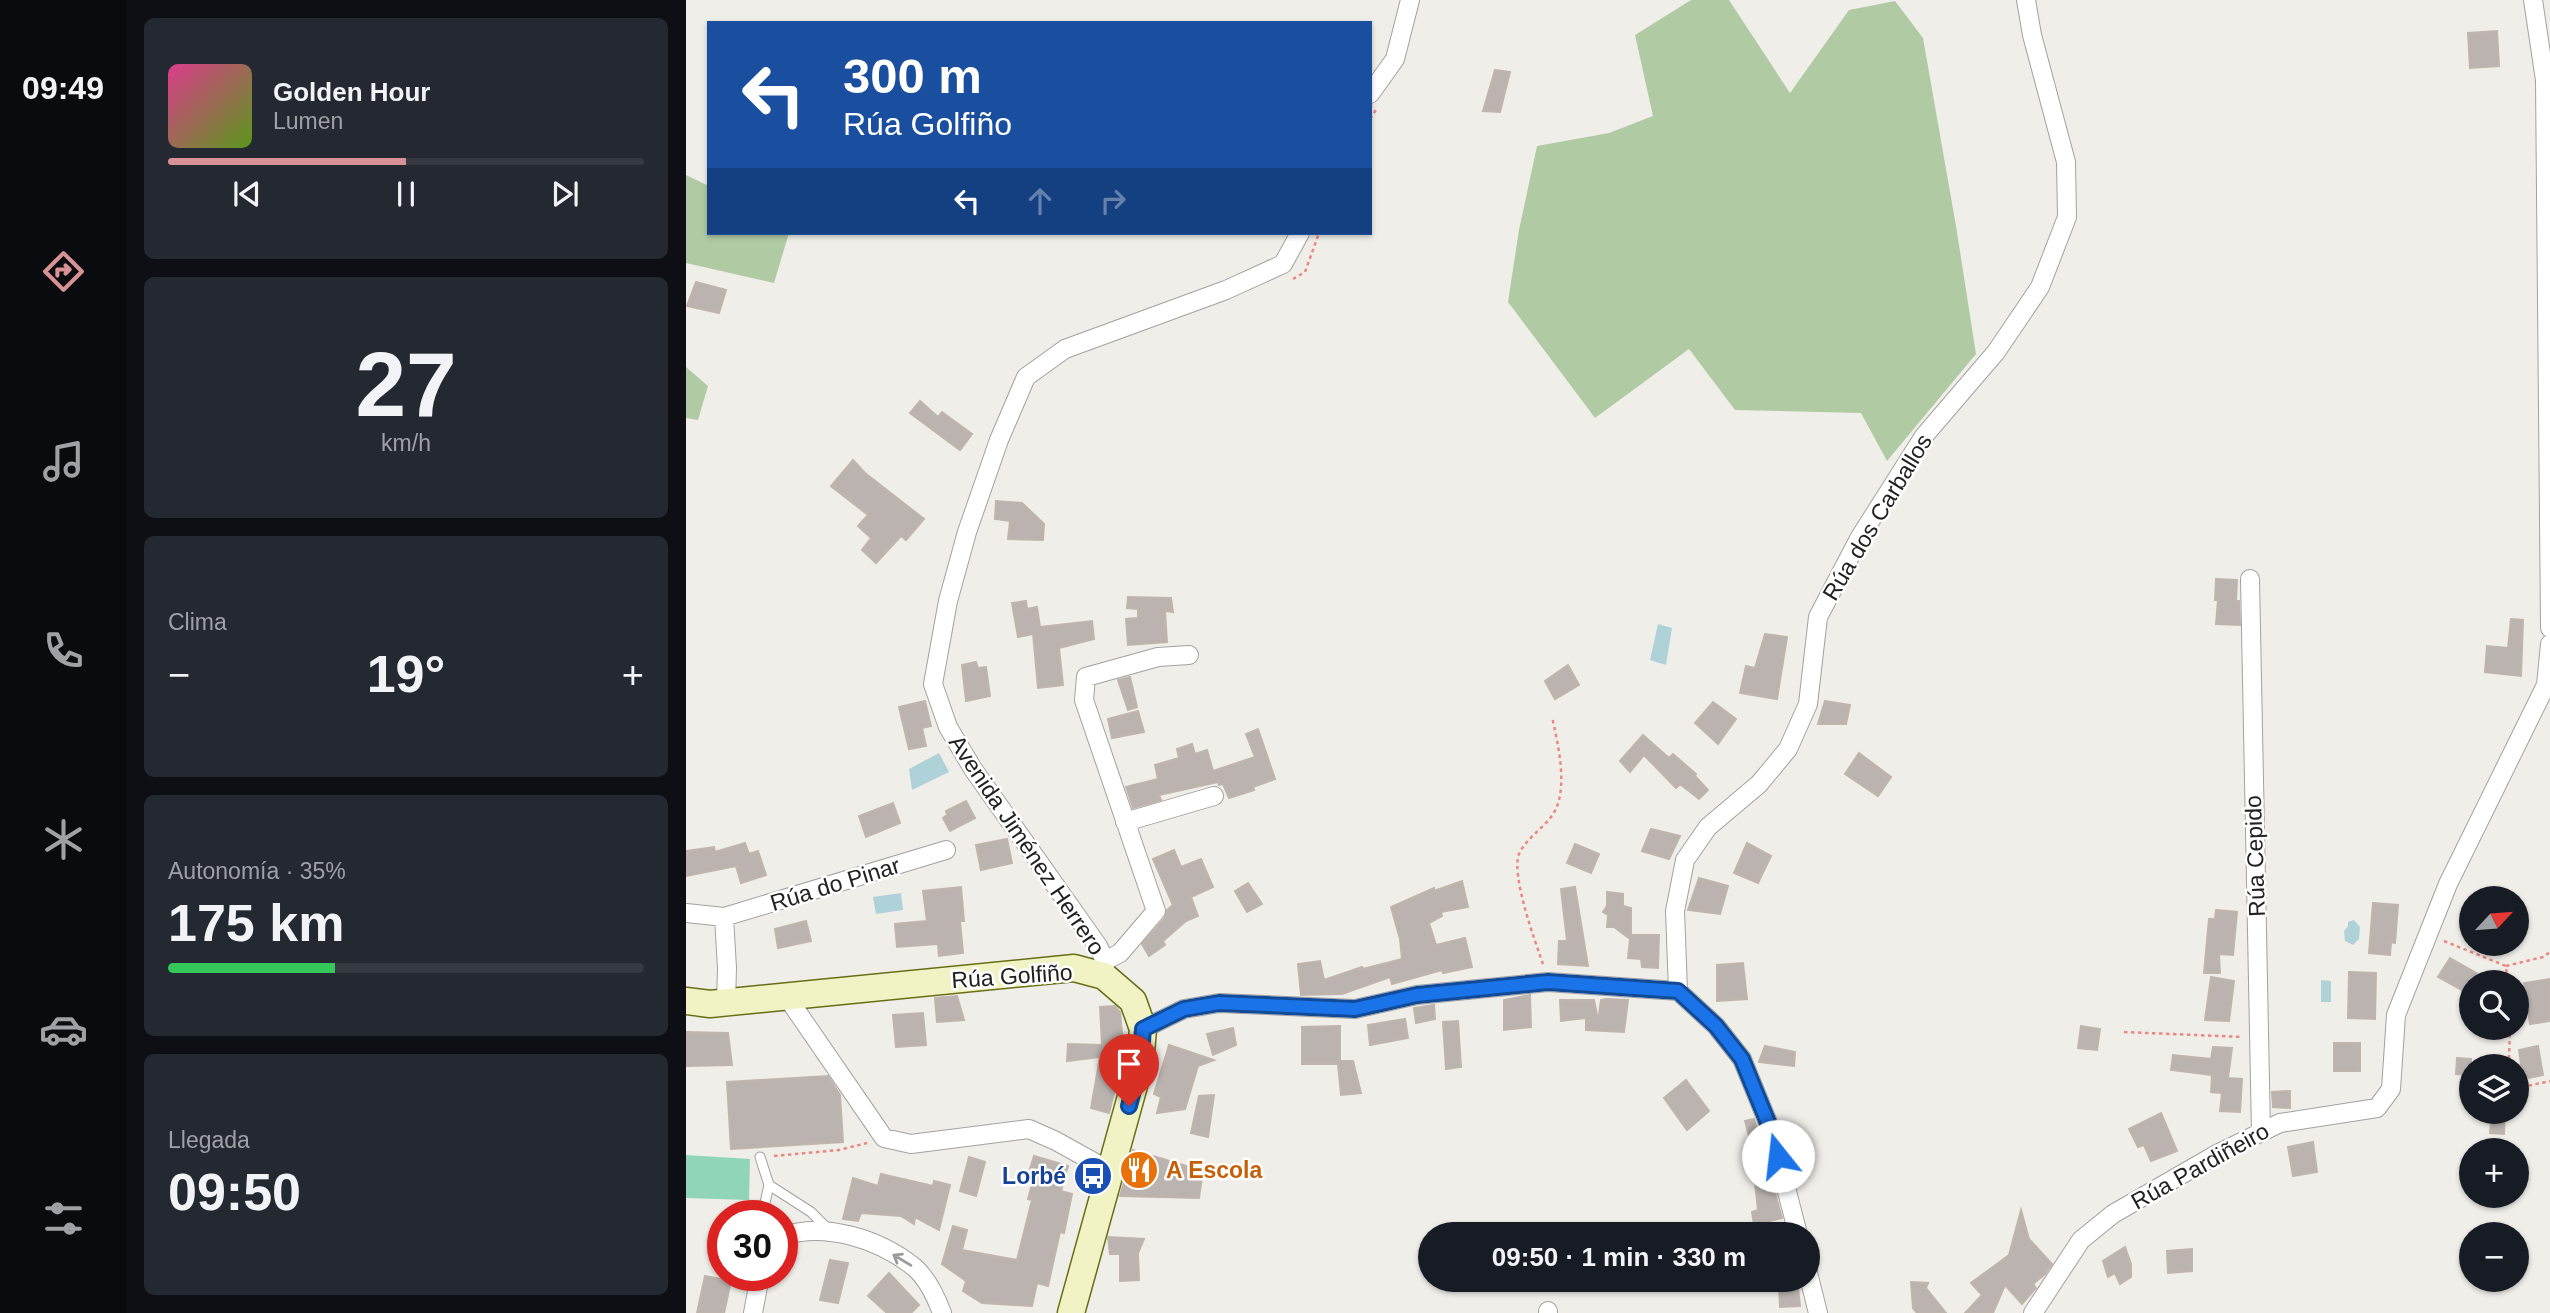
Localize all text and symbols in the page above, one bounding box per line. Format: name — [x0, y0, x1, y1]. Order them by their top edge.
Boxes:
icon: left — [728, 49, 819, 140]
text: 300 m — [843, 49, 982, 103]
text: 09:49 — [22, 70, 104, 106]
text: Golden Hour — [273, 77, 430, 107]
text: Rúa Golfiño — [843, 106, 1012, 142]
text: Lumen — [273, 108, 343, 134]
icon: previous — [228, 175, 266, 213]
icon: pause — [387, 175, 425, 213]
icon: next — [546, 175, 584, 213]
icon: left — [948, 182, 986, 220]
icon: ahead — [1021, 182, 1059, 220]
icon: right — [1094, 182, 1132, 220]
icon: directions — [39, 247, 88, 296]
text: 27 — [355, 334, 457, 435]
street label: Rúa dos Carballos — [1817, 429, 1937, 605]
text: km/h — [381, 430, 431, 456]
icon: music — [39, 437, 88, 486]
text: Clima — [168, 609, 227, 635]
icon: phone — [39, 626, 88, 675]
text: 19° — [367, 645, 445, 703]
text: − — [168, 654, 190, 696]
text: + — [622, 654, 644, 696]
street label: Avenida Jiménez Herrero — [944, 730, 1110, 960]
street label: Rúa Cepido — [2240, 795, 2270, 917]
icon: climate — [39, 815, 88, 864]
street label: Rúa do Pinar — [767, 852, 903, 916]
text: Autonomía · 35% — [168, 858, 346, 884]
north arrow — [2459, 886, 2529, 956]
map controls — [2459, 886, 2529, 1292]
text: 175 km — [168, 894, 344, 952]
street label: Rúa Golfiño — [951, 959, 1073, 993]
button: search — [2459, 970, 2529, 1040]
icon: car — [39, 1005, 88, 1054]
pin — [1099, 1034, 1159, 1106]
icon: arrive — [1110, 1045, 1148, 1083]
button: layers — [2459, 1054, 2529, 1124]
street label: Rúa Pardiñeiro — [2127, 1117, 2273, 1215]
position arrow — [1741, 1119, 1815, 1193]
text: Llegada — [168, 1127, 250, 1153]
button: + — [2459, 1138, 2529, 1208]
restaurant icon: A Escola — [1118, 1149, 1160, 1191]
bus stop icon: Lorbé — [1072, 1155, 1114, 1197]
place label: A Escola — [1166, 1157, 1263, 1183]
text: 09:50 — [168, 1163, 301, 1221]
place label: Lorbé — [1002, 1163, 1066, 1189]
icon: filters — [39, 1194, 88, 1243]
speed limit sign: 30 — [707, 1200, 798, 1291]
button: − — [2459, 1222, 2529, 1292]
text: 09:50 · 1 min · 330 m — [1492, 1242, 1746, 1272]
one-way arrow — [892, 1253, 913, 1266]

